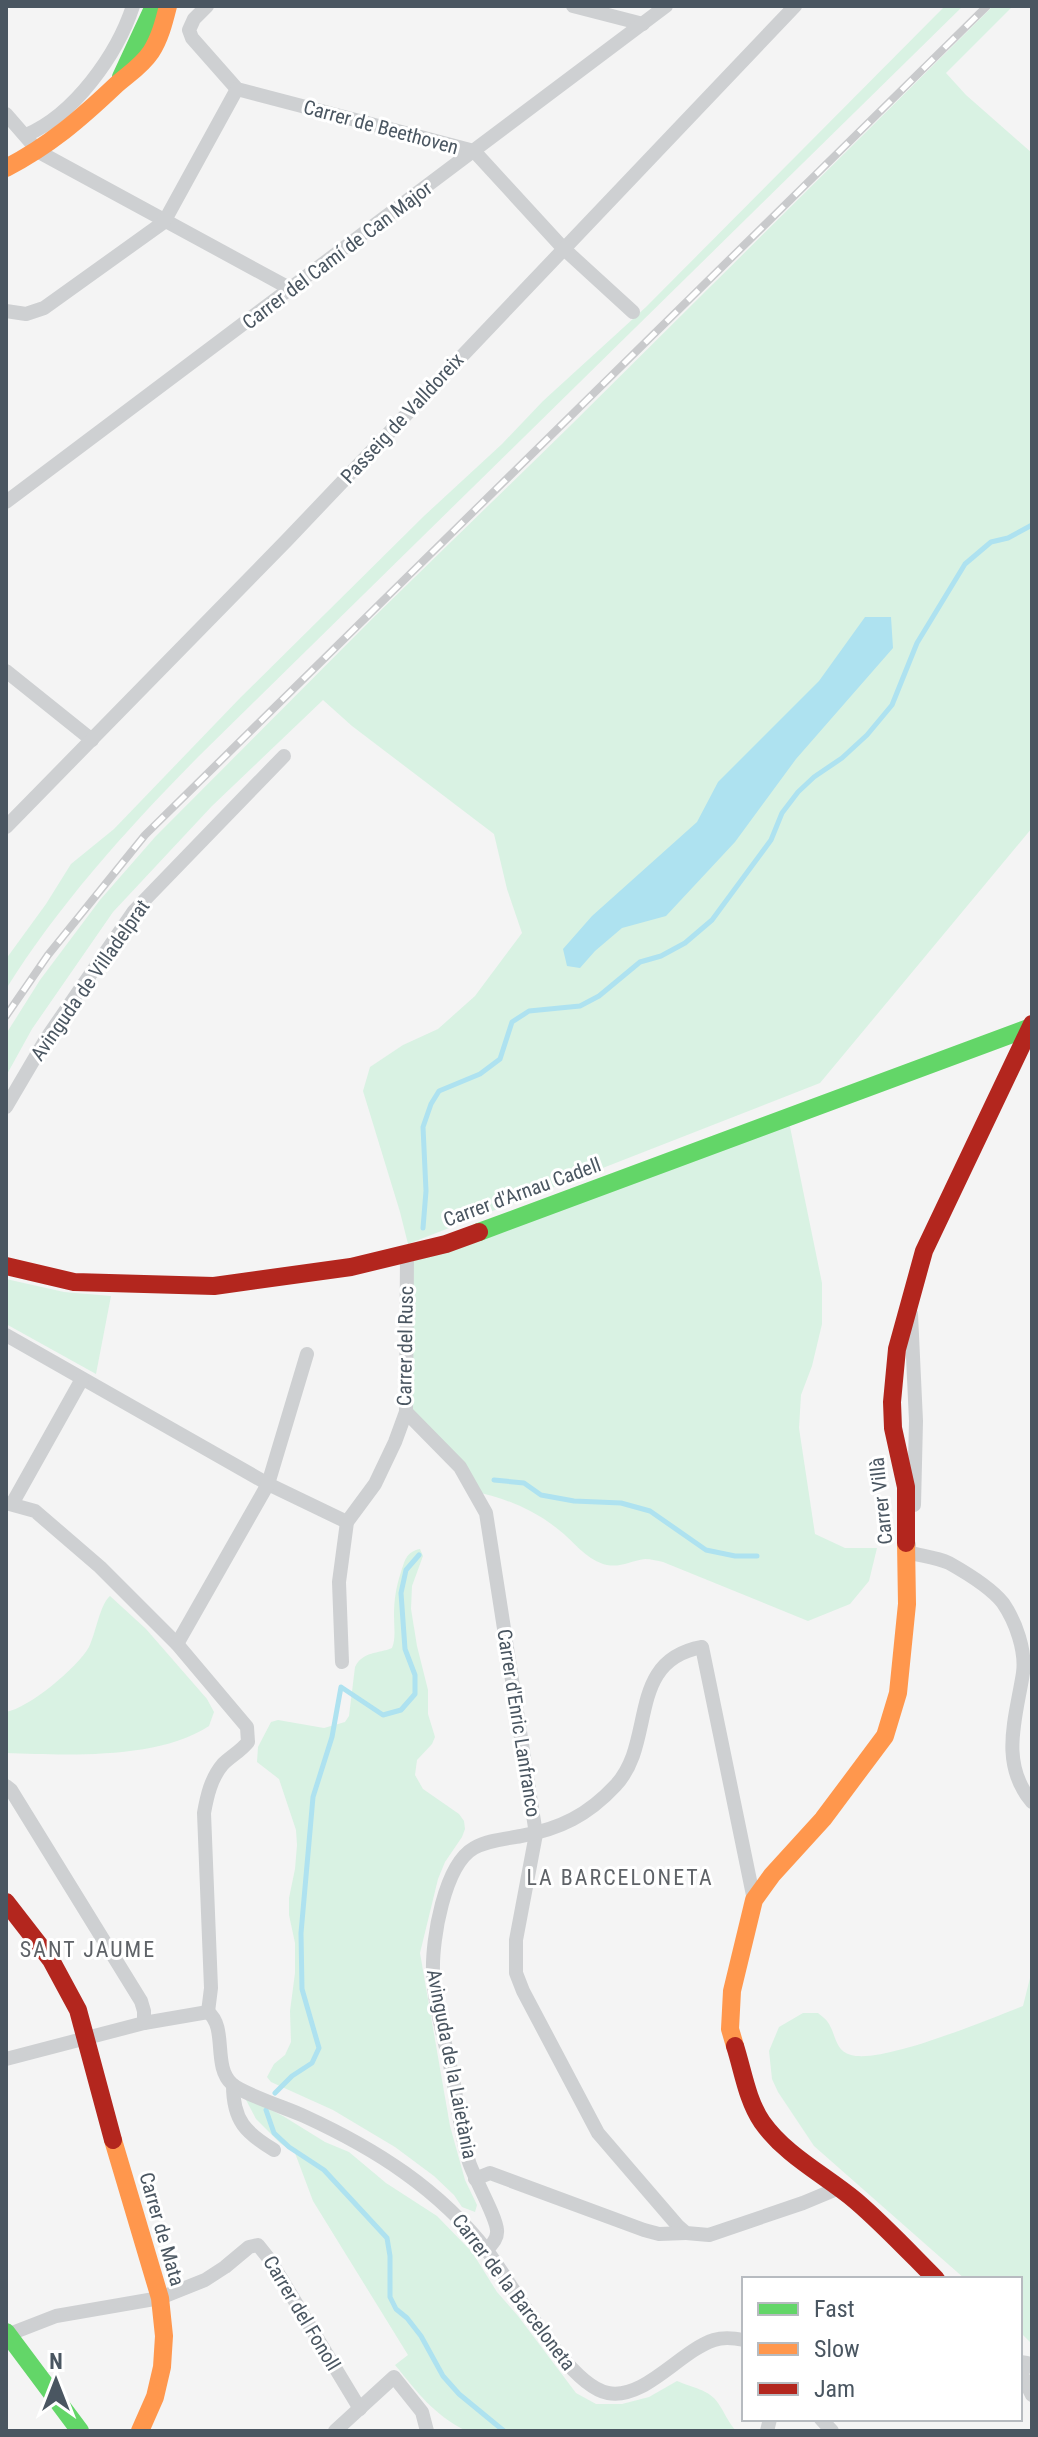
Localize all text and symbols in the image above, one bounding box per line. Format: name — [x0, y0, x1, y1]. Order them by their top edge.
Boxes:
street label: Carrer de Beethoven — [301, 95, 461, 159]
street label: Carrer del Camí de Can Major — [237, 176, 437, 334]
street label: Passeig de Valldoreix — [336, 348, 469, 488]
street label: Avinguda de Villadelprat — [25, 895, 155, 1065]
street label: Carrer d'Arnau Cadell — [440, 1152, 604, 1232]
street label: Carrer del Rusc — [392, 1286, 418, 1406]
street label: Carrer Villà — [864, 1456, 898, 1546]
street label: Carrer d'Enric Lanfranco — [492, 1627, 546, 1819]
district label: LA BARCELONETA — [526, 1865, 714, 1890]
district label: SANT JAUME — [20, 1937, 156, 1962]
street label: Avinguda de la Laietània — [422, 1967, 482, 2161]
street label: Carrer de Mata — [134, 2169, 190, 2289]
street label: Carrer de la Barceloneta — [447, 2209, 581, 2375]
street label: Carrer del Fonoll — [258, 2251, 346, 2375]
legend — [742, 2277, 1022, 2421]
text: Fast — [814, 2295, 855, 2323]
text: Slow — [814, 2335, 860, 2363]
north arrow — [16, 2341, 96, 2421]
text: N — [49, 2349, 63, 2374]
text: Jam — [814, 2375, 855, 2403]

